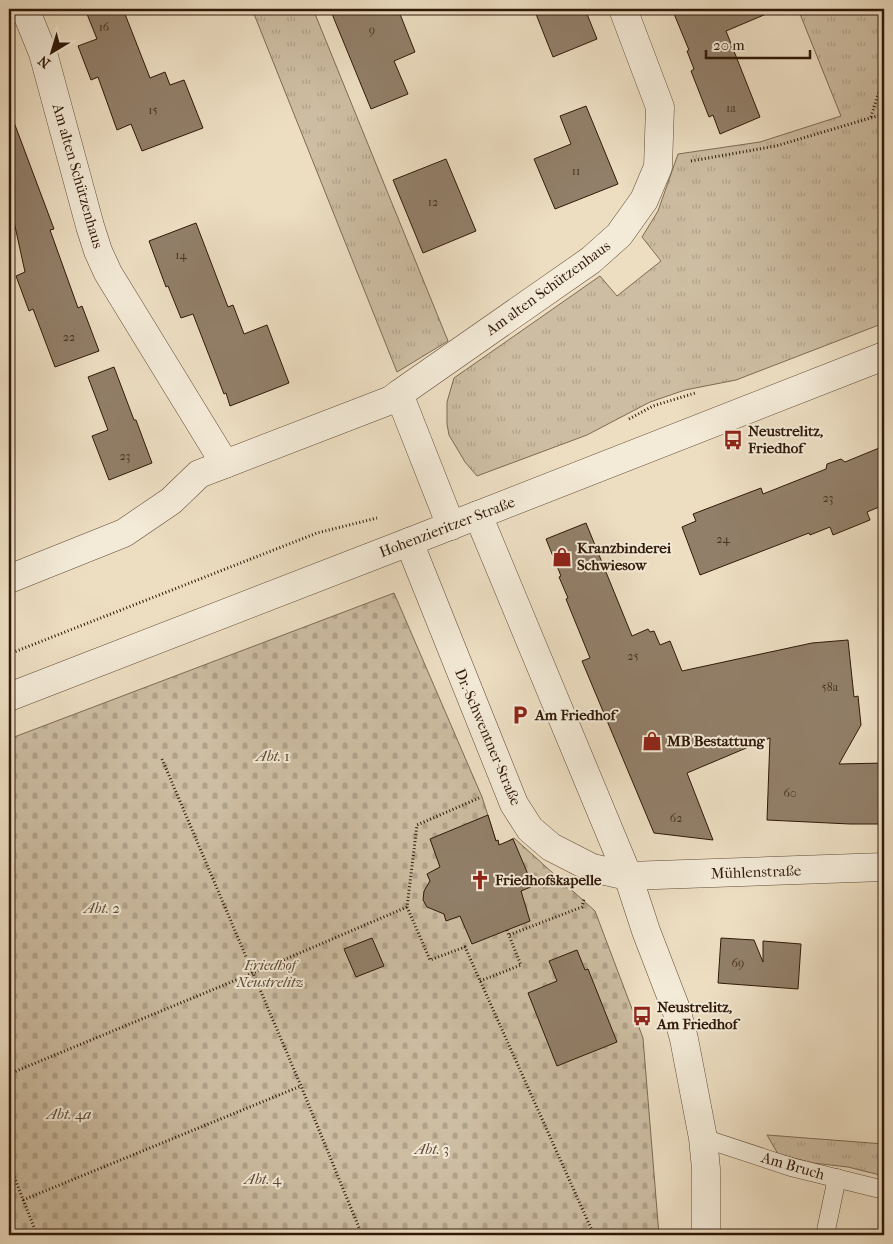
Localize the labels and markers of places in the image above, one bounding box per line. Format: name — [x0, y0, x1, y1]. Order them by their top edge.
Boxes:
place label: Neustrelitz, Friedhof — [747, 422, 823, 457]
bus stop icon: Neustrelitz, Friedhof — [722, 429, 744, 451]
place label: Kranzbinderei Schwiesow — [577, 539, 672, 574]
shop icon: Kranzbinderei Schwiesow — [551, 546, 573, 568]
parking icon: Am Friedhof — [509, 704, 531, 726]
place label: Am Friedhof — [534, 706, 620, 724]
shop icon: MB Bestattung — [641, 730, 663, 752]
place label: MB Bestattung — [666, 732, 766, 750]
church icon: Friedhofskapelle — [469, 869, 491, 891]
place label: Friedhofskapelle — [494, 871, 602, 889]
place label: Neustrelitz, Am Friedhof — [656, 998, 742, 1033]
bus stop icon: Neustrelitz, Am Friedhof — [631, 1005, 653, 1027]

